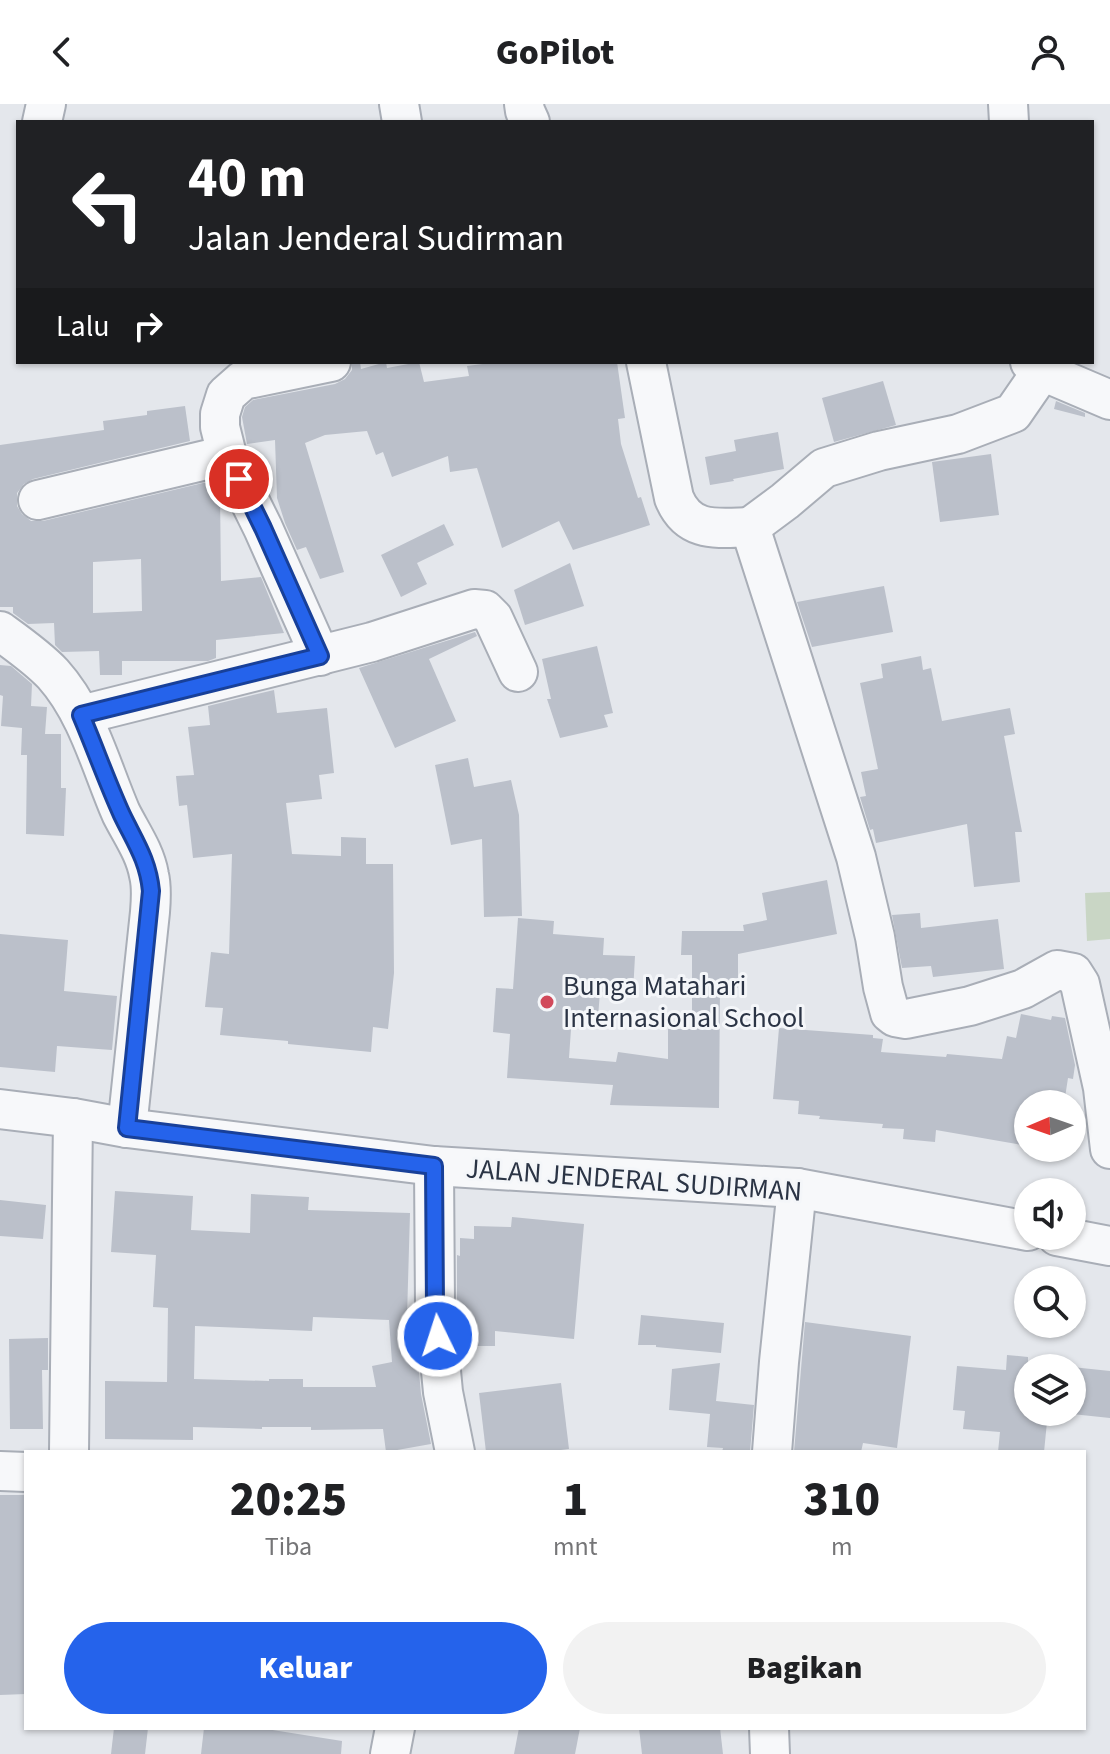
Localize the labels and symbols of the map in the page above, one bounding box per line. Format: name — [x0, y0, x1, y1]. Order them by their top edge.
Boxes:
pin — [205, 445, 273, 513]
place label: Bunga Matahari Internasional School — [563, 966, 804, 1038]
marker: Bunga Matahari Internasional School — [538, 993, 556, 1011]
north arrow — [1014, 1090, 1086, 1162]
street label: JALAN JENDERAL SUDIRMAN — [465, 1148, 803, 1212]
position arrow — [396, 1294, 480, 1378]

